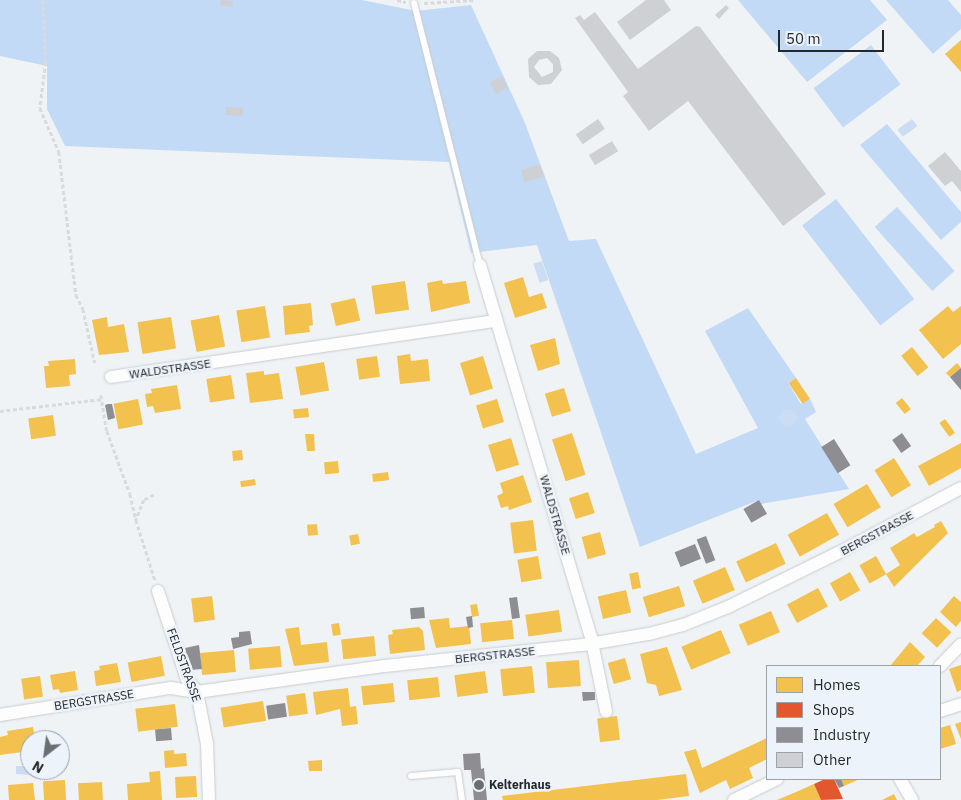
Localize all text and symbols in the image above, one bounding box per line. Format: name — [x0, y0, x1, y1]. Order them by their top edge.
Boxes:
scale bar — [781, 20, 887, 52]
text: 50 m — [786, 29, 821, 48]
street label: WALDSTRASSE — [128, 356, 212, 382]
street label: WALDSTRASSE — [537, 473, 573, 557]
street label: BERGSTRASSE — [838, 508, 916, 558]
street label: FELDSTRASSE — [164, 626, 204, 704]
street label: BERGSTRASSE — [454, 644, 536, 666]
legend — [766, 665, 941, 780]
text: Homes — [813, 675, 861, 694]
street label: BERGSTRASSE — [53, 687, 135, 713]
text: Shops — [813, 700, 855, 719]
text: Industry — [813, 725, 870, 744]
north arrow — [20, 730, 70, 780]
text: Other — [813, 750, 851, 769]
text: N — [29, 757, 47, 777]
place label: Kelterhaus — [489, 778, 551, 792]
marker: Kelterhaus — [473, 779, 485, 791]

